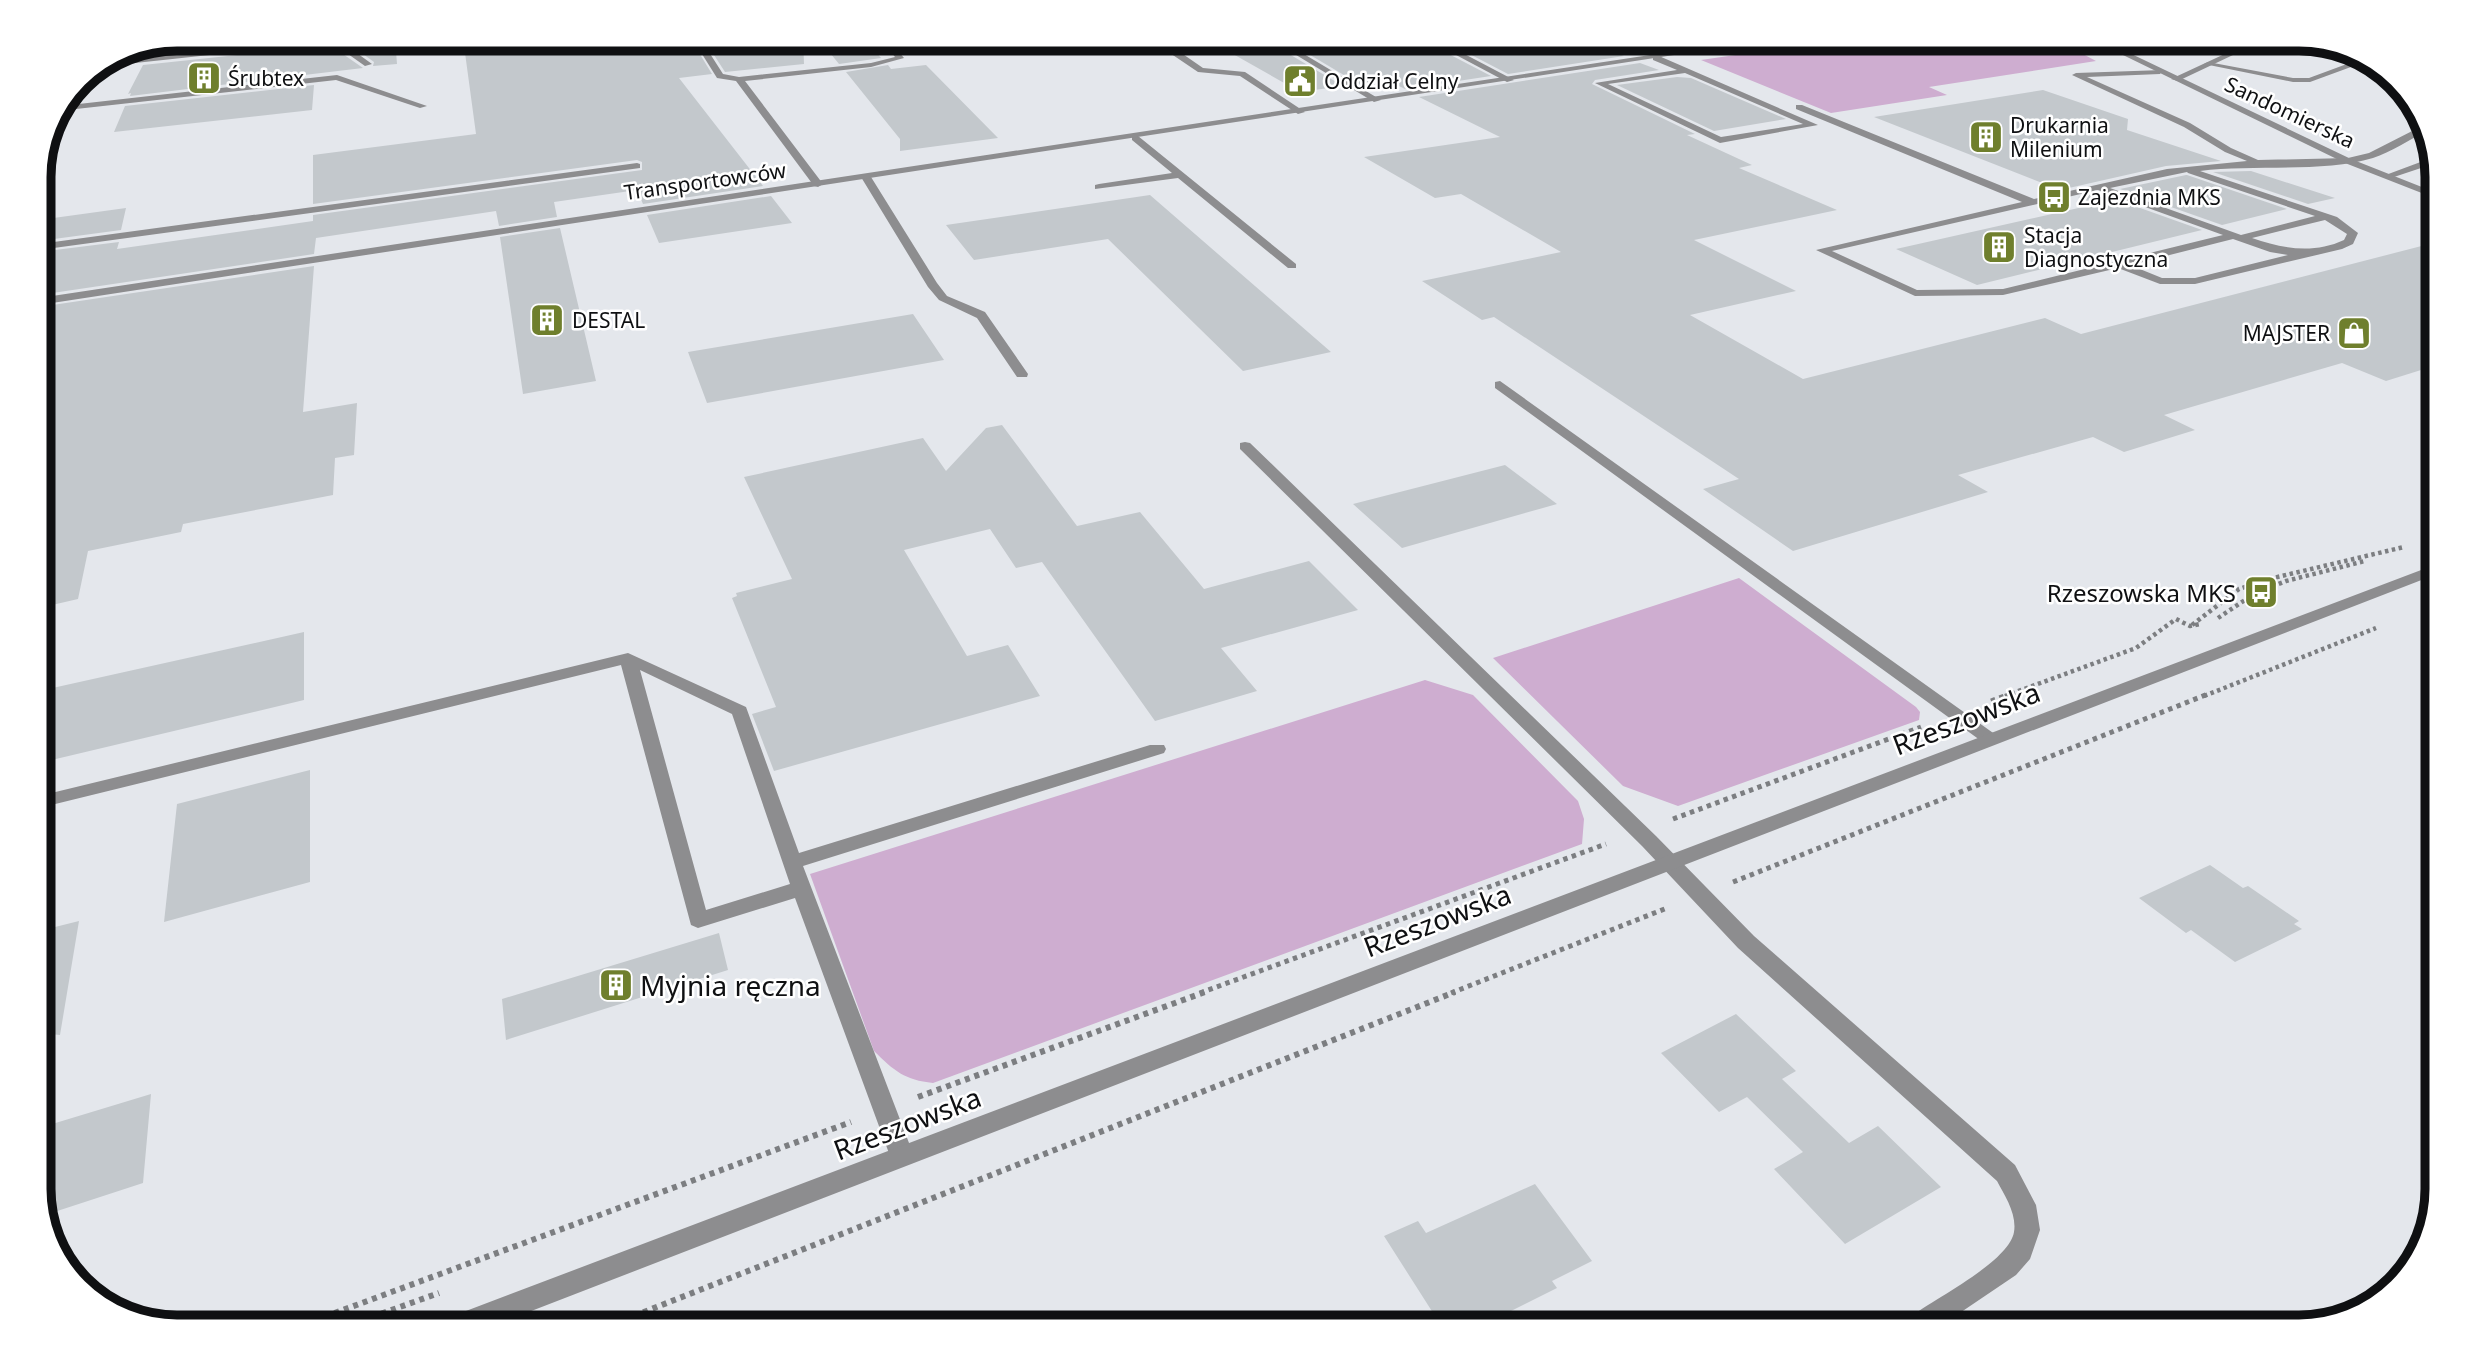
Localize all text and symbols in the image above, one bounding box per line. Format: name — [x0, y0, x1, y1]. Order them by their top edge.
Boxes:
building icon: Śrubtex — [185, 59, 223, 97]
public building icon: Oddział Celny — [1281, 62, 1319, 100]
place label: Śrubtex — [228, 64, 304, 92]
place label: Oddział Celny — [1324, 67, 1459, 95]
street label: Sandomierska — [2220, 70, 2360, 154]
place label: Drukarnia Milenium — [2010, 111, 2109, 163]
building icon: Drukarnia Milenium — [1967, 118, 2005, 156]
street label: Transportowców — [622, 156, 788, 206]
bus stop icon: Zajezdnia MKS — [2035, 178, 2073, 216]
place label: Zajezdnia MKS — [2078, 183, 2221, 211]
place label: Stacja Diagnostyczna — [2024, 221, 2168, 273]
building icon: Stacja Diagnostyczna — [1980, 228, 2018, 266]
building icon: DESTAL — [528, 301, 566, 339]
place label: DESTAL — [572, 306, 645, 334]
shop icon: MAJSTER — [2335, 314, 2373, 352]
place label: MAJSTER — [2243, 319, 2330, 347]
bus stop icon: Rzeszowska MKS — [2242, 573, 2280, 611]
place label: Rzeszowska MKS — [2047, 576, 2236, 609]
street label: Rzeszowska — [1887, 672, 2045, 764]
street label: Rzeszowska — [1358, 874, 1516, 966]
building icon: Myjnia ręczna — [597, 966, 635, 1004]
place label: Myjnia ręczna — [640, 966, 821, 1004]
street label: Rzeszowska — [828, 1077, 986, 1169]

